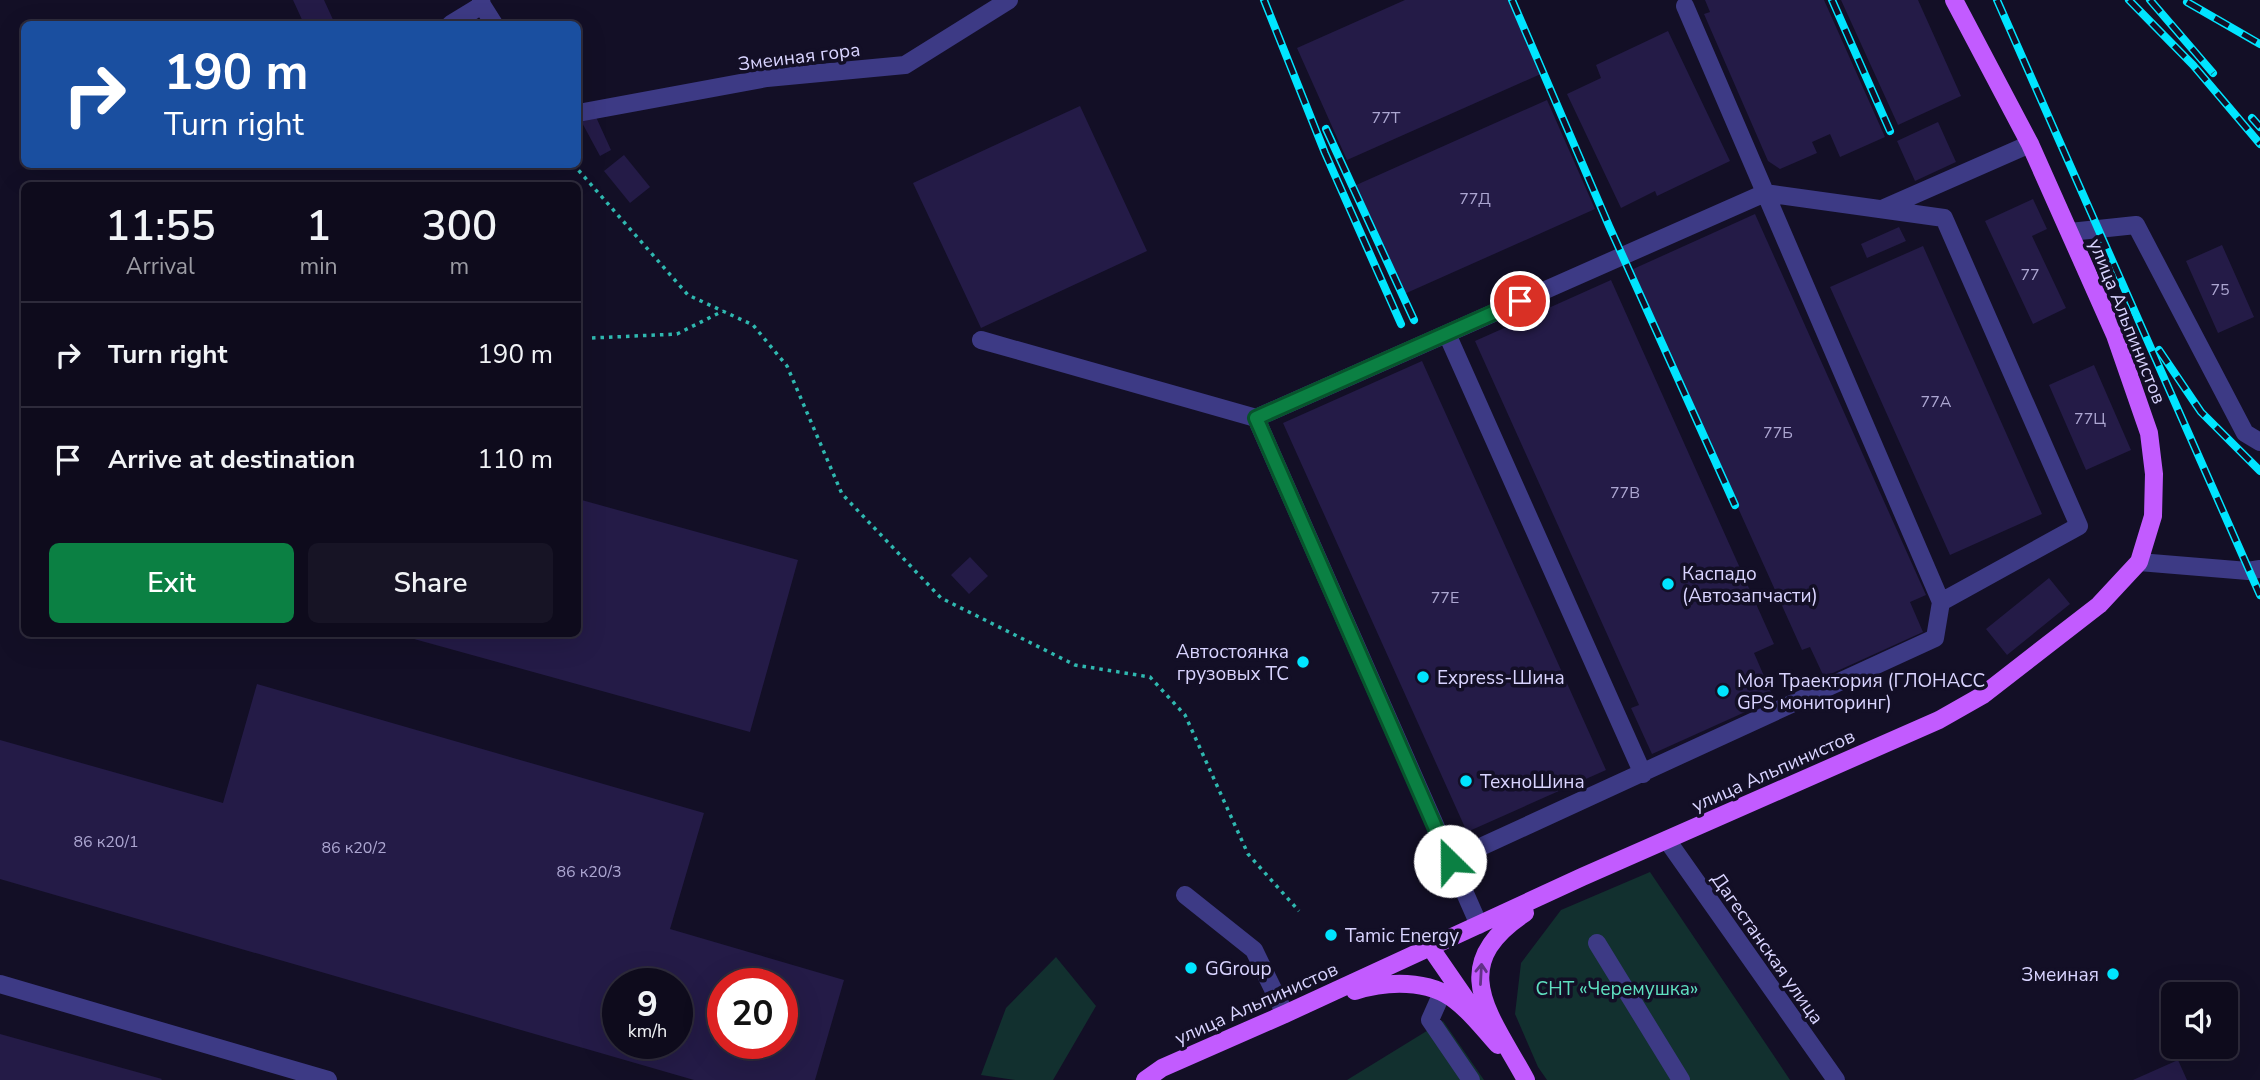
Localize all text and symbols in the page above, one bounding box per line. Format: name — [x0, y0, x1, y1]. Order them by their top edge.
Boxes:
street label: Змеиная гора — [736, 37, 862, 77]
text: 190 m — [164, 39, 308, 106]
icon: right — [49, 49, 140, 140]
text: Turn right — [164, 103, 304, 146]
house number: 77Т — [1372, 107, 1401, 129]
house number: 77Д — [1459, 188, 1491, 210]
text: 11:55 — [105, 198, 216, 255]
text: 1 — [306, 198, 331, 255]
text: 300 — [421, 198, 497, 255]
street label: улица Альпинистов — [2082, 235, 2172, 408]
text: Arrival — [126, 251, 195, 282]
text: min — [300, 251, 338, 282]
text: m — [449, 251, 469, 282]
house number: 77 — [2020, 264, 2040, 286]
pin — [1490, 271, 1550, 331]
house number: 75 — [2210, 279, 2230, 301]
icon: arrive — [1501, 282, 1539, 320]
icon: right — [49, 336, 87, 374]
text: Turn right — [108, 337, 227, 372]
text: 190 m — [477, 337, 553, 372]
house number: 77А — [1921, 391, 1952, 413]
house number: 77Ц — [2074, 408, 2106, 430]
house number: 77Б — [1763, 422, 1793, 444]
icon: arrive — [49, 441, 87, 479]
text: Arrive at destination — [108, 442, 355, 477]
text: 110 m — [477, 442, 553, 477]
house number: 77В — [1610, 482, 1640, 504]
button: Exit — [49, 543, 294, 623]
button: Share — [308, 543, 553, 623]
place label: Каспадо (Автозапчасти) — [1682, 561, 1818, 609]
marker: Каспадо (Автозапчасти) — [1660, 576, 1676, 592]
house number: 77Е — [1431, 587, 1459, 609]
place label: Автостоянка грузовых ТС — [1176, 639, 1289, 687]
marker: Автостоянка грузовых ТС — [1295, 654, 1311, 670]
place label: Express-Шина — [1437, 665, 1565, 691]
place label: Моя Траектория (ГЛОНАСС GPS мониторинг) — [1737, 668, 1985, 716]
marker: Express-Шина — [1415, 669, 1431, 685]
marker: Моя Траектория (ГЛОНАСС GPS мониторинг) — [1715, 683, 1731, 699]
street label: улица Альпинистов — [1688, 723, 1859, 819]
place label: ТехноШина — [1480, 769, 1585, 795]
marker: ТехноШина — [1458, 773, 1474, 789]
position arrow — [1413, 824, 1487, 898]
house number: 86 к20/1 — [73, 831, 139, 853]
house number: 86 к20/2 — [321, 837, 387, 859]
house number: 86 к20/3 — [556, 861, 622, 883]
street label: Дагестанская улица — [1705, 867, 1829, 1030]
place label: Tamic Energy — [1345, 923, 1459, 949]
marker: Tamic Energy — [1323, 927, 1339, 943]
street label: улица Альпинистов — [1171, 956, 1342, 1052]
place label: GGroup — [1205, 956, 1272, 982]
marker: GGroup — [1183, 960, 1199, 976]
place label: Змеиная — [2021, 962, 2099, 988]
one-way arrow — [1475, 963, 1488, 986]
marker: Змеиная — [2105, 966, 2121, 982]
speed limit sign: 20 — [707, 968, 798, 1059]
park label: СНТ «Черемушка» — [1536, 976, 1698, 1002]
text: 9 — [637, 981, 658, 1028]
map controls — [2161, 982, 2238, 1059]
button: sound — [2161, 982, 2238, 1059]
text: km/h — [628, 1019, 667, 1043]

